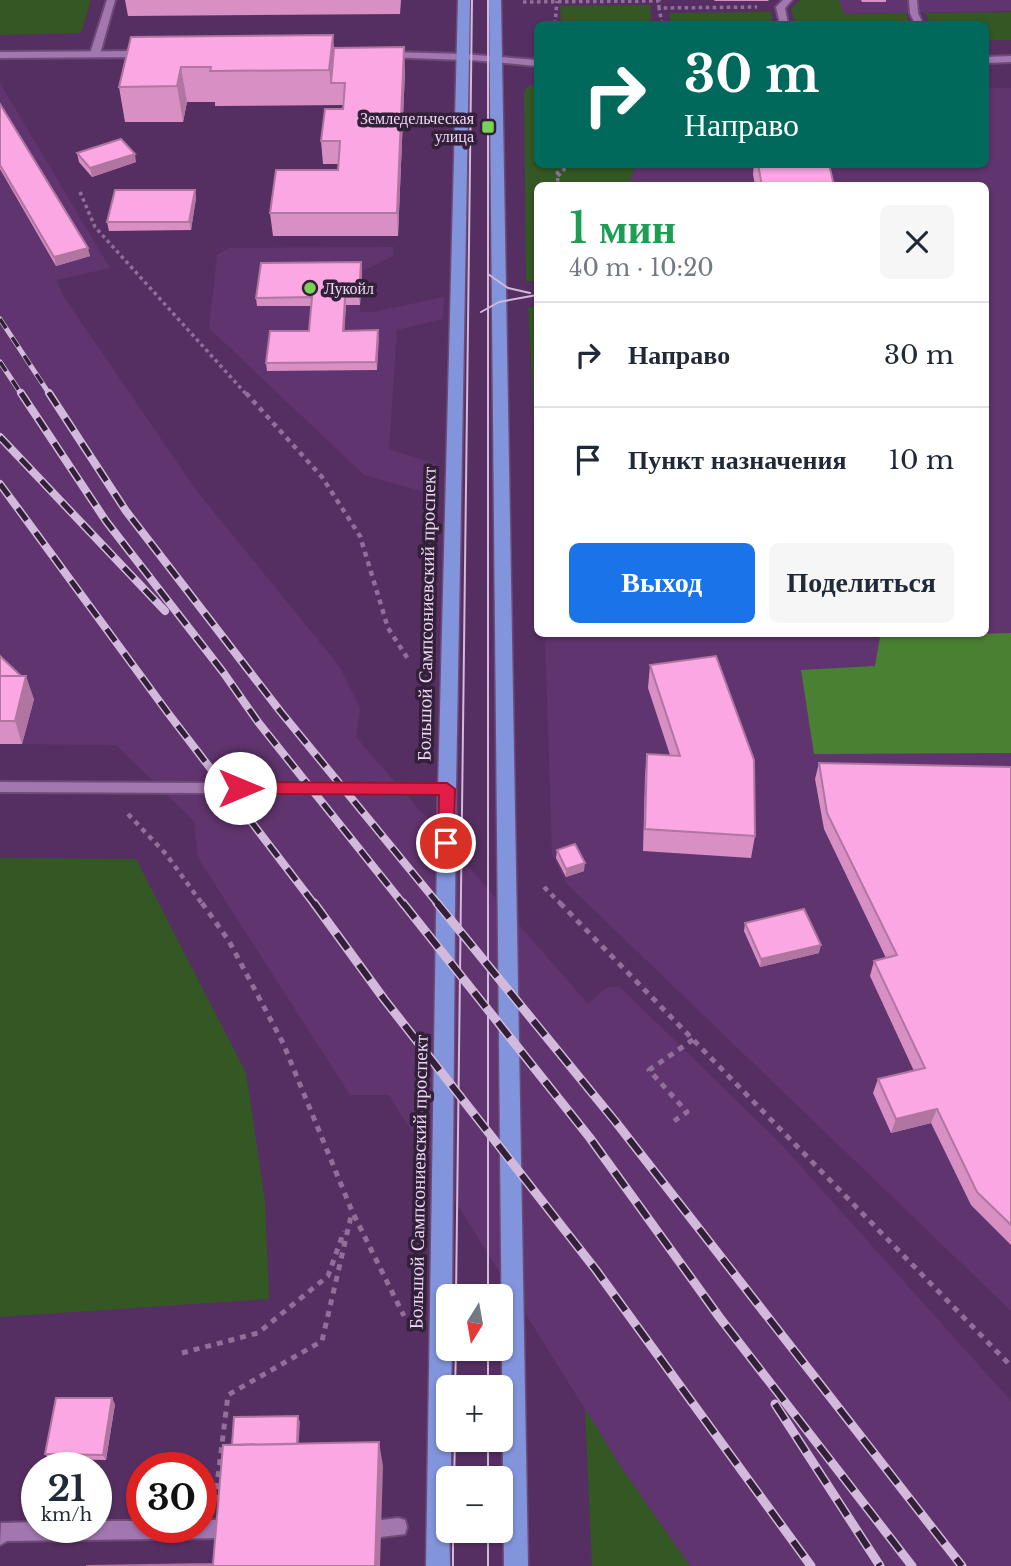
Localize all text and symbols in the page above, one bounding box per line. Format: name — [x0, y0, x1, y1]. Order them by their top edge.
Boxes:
text: 30 m — [684, 44, 819, 105]
icon: right — [569, 49, 660, 140]
text: Направо — [684, 105, 799, 145]
place label: Земледельческая улица — [360, 108, 475, 146]
marker: Земледельческая улица — [480, 119, 496, 135]
text: 1 мин — [569, 202, 676, 254]
button: close — [880, 205, 954, 279]
text: 40 m · 10:20 — [569, 254, 714, 282]
place label: Лукойл — [324, 278, 374, 298]
marker: Лукойл — [302, 280, 318, 296]
icon: right — [569, 336, 607, 374]
text: Направо — [628, 339, 730, 371]
text: 30 m — [884, 339, 954, 371]
icon: arrive — [569, 441, 607, 479]
text: Пункт назначения — [628, 444, 846, 476]
text: 10 m — [888, 444, 954, 476]
street label: Большой Сампсониевский проспект — [412, 466, 441, 761]
button: Выход — [569, 543, 755, 623]
button: Поделиться — [769, 543, 954, 623]
position arrow — [203, 751, 277, 825]
pin — [416, 813, 476, 873]
icon: arrive — [427, 824, 465, 862]
street label: Большой Сампсониевский проспект — [404, 1034, 433, 1329]
north arrow — [436, 1284, 513, 1362]
map controls — [436, 1284, 513, 1543]
button: + — [436, 1375, 513, 1452]
speed limit sign: 30 — [126, 1452, 217, 1543]
button: − — [436, 1466, 513, 1543]
text: 21 — [47, 1467, 86, 1510]
text: km/h — [41, 1504, 92, 1526]

